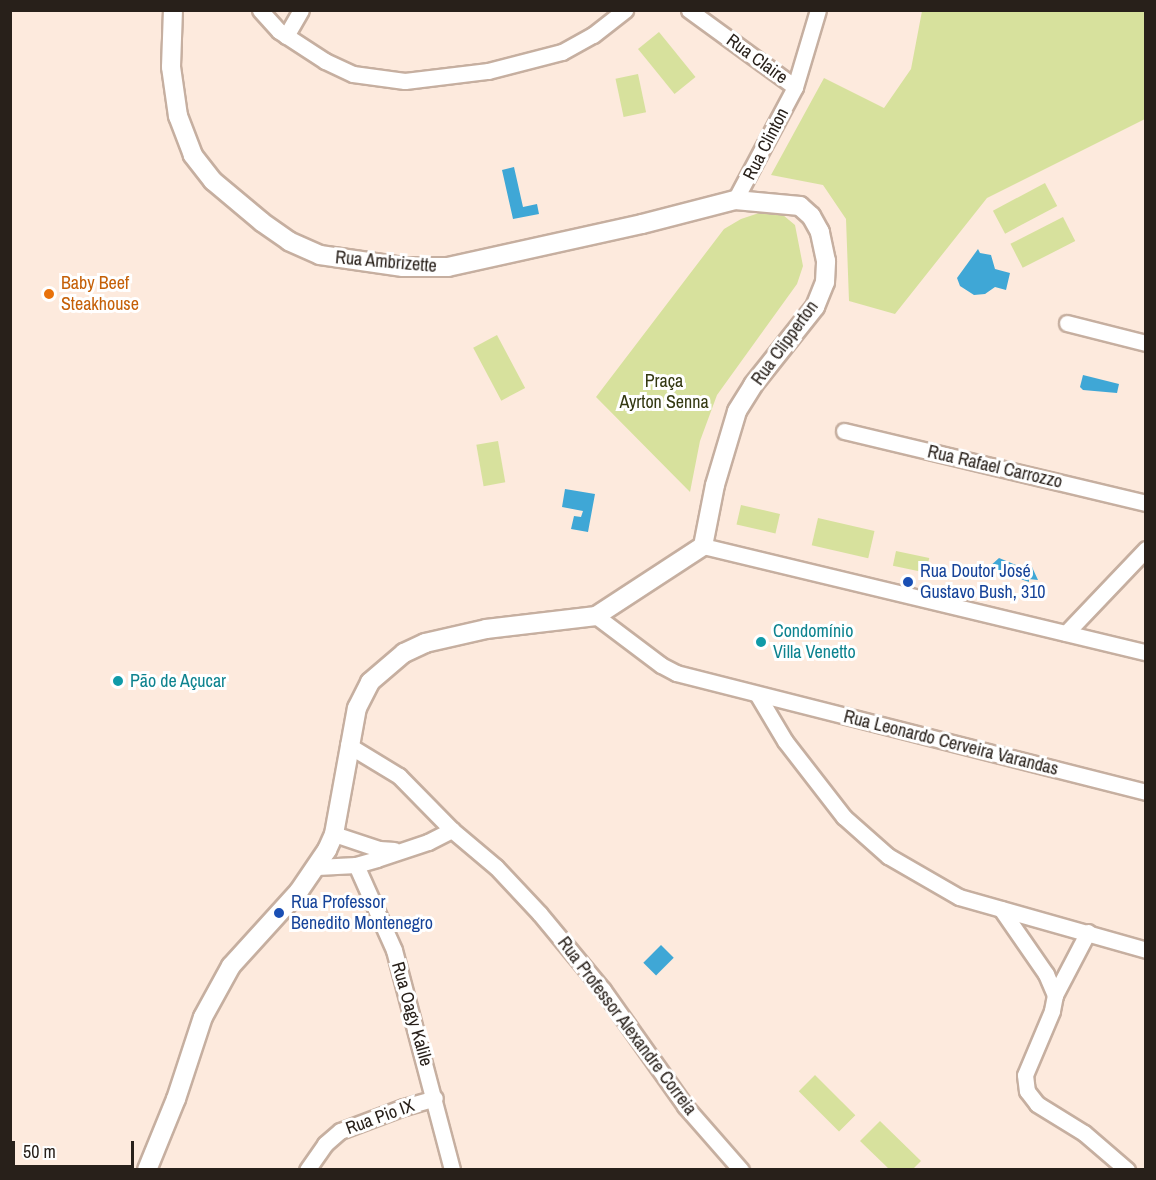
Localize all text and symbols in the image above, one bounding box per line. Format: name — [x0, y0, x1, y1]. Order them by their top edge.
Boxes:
street label: Rua Claire — [722, 30, 792, 88]
street label: Rua Clinton — [739, 104, 793, 184]
street label: Rua Ambrizette — [334, 247, 438, 277]
place label: Baby Beef Steakhouse — [61, 273, 139, 316]
marker: Baby Beef Steakhouse — [42, 287, 56, 301]
street label: Rua Clipperton — [747, 296, 823, 390]
park label: Praça Ayrton Senna — [619, 371, 709, 413]
street label: Rua Rafael Carrozzo — [925, 441, 1065, 493]
place label: Rua Doutor José Gustavo Bush, 310 — [920, 561, 1046, 604]
marker: Rua Doutor José Gustavo Bush, 310 — [901, 575, 915, 589]
place label: Condomínio Villa Venetto — [773, 621, 856, 664]
marker: Condomínio Villa Venetto — [754, 635, 768, 649]
place label: Pão de Açucar — [130, 670, 227, 692]
marker: Pão de Açucar — [111, 674, 125, 688]
street label: Rua Leonardo Cerveira Varandas — [841, 706, 1061, 780]
place label: Rua Professor Benedito Montenegro — [291, 892, 433, 934]
marker: Rua Professor Benedito Montenegro — [272, 906, 286, 920]
street label: Rua Professor Alexandre Correia — [553, 932, 701, 1120]
street label: Rua Oagy Kalile — [387, 959, 437, 1069]
street label: Rua Pio IX — [343, 1095, 417, 1139]
scale bar — [15, 1129, 136, 1167]
text: 50 m — [23, 1139, 56, 1164]

